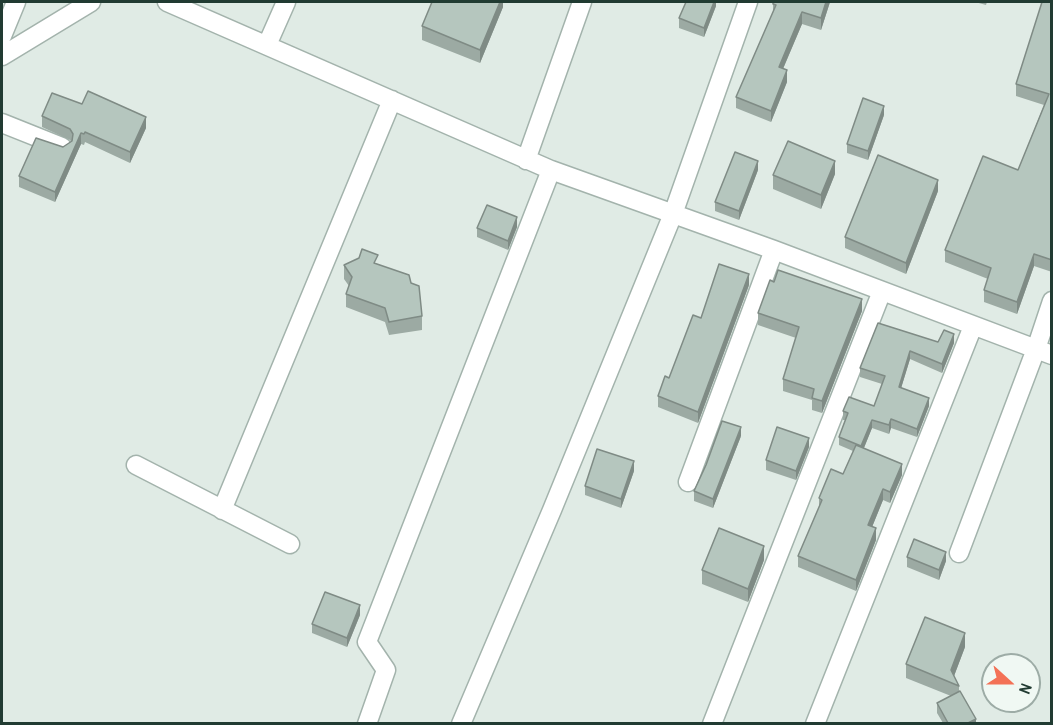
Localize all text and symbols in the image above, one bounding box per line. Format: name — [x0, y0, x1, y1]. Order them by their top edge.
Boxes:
north arrow — [981, 653, 1041, 713]
text: N — [1014, 680, 1038, 697]

